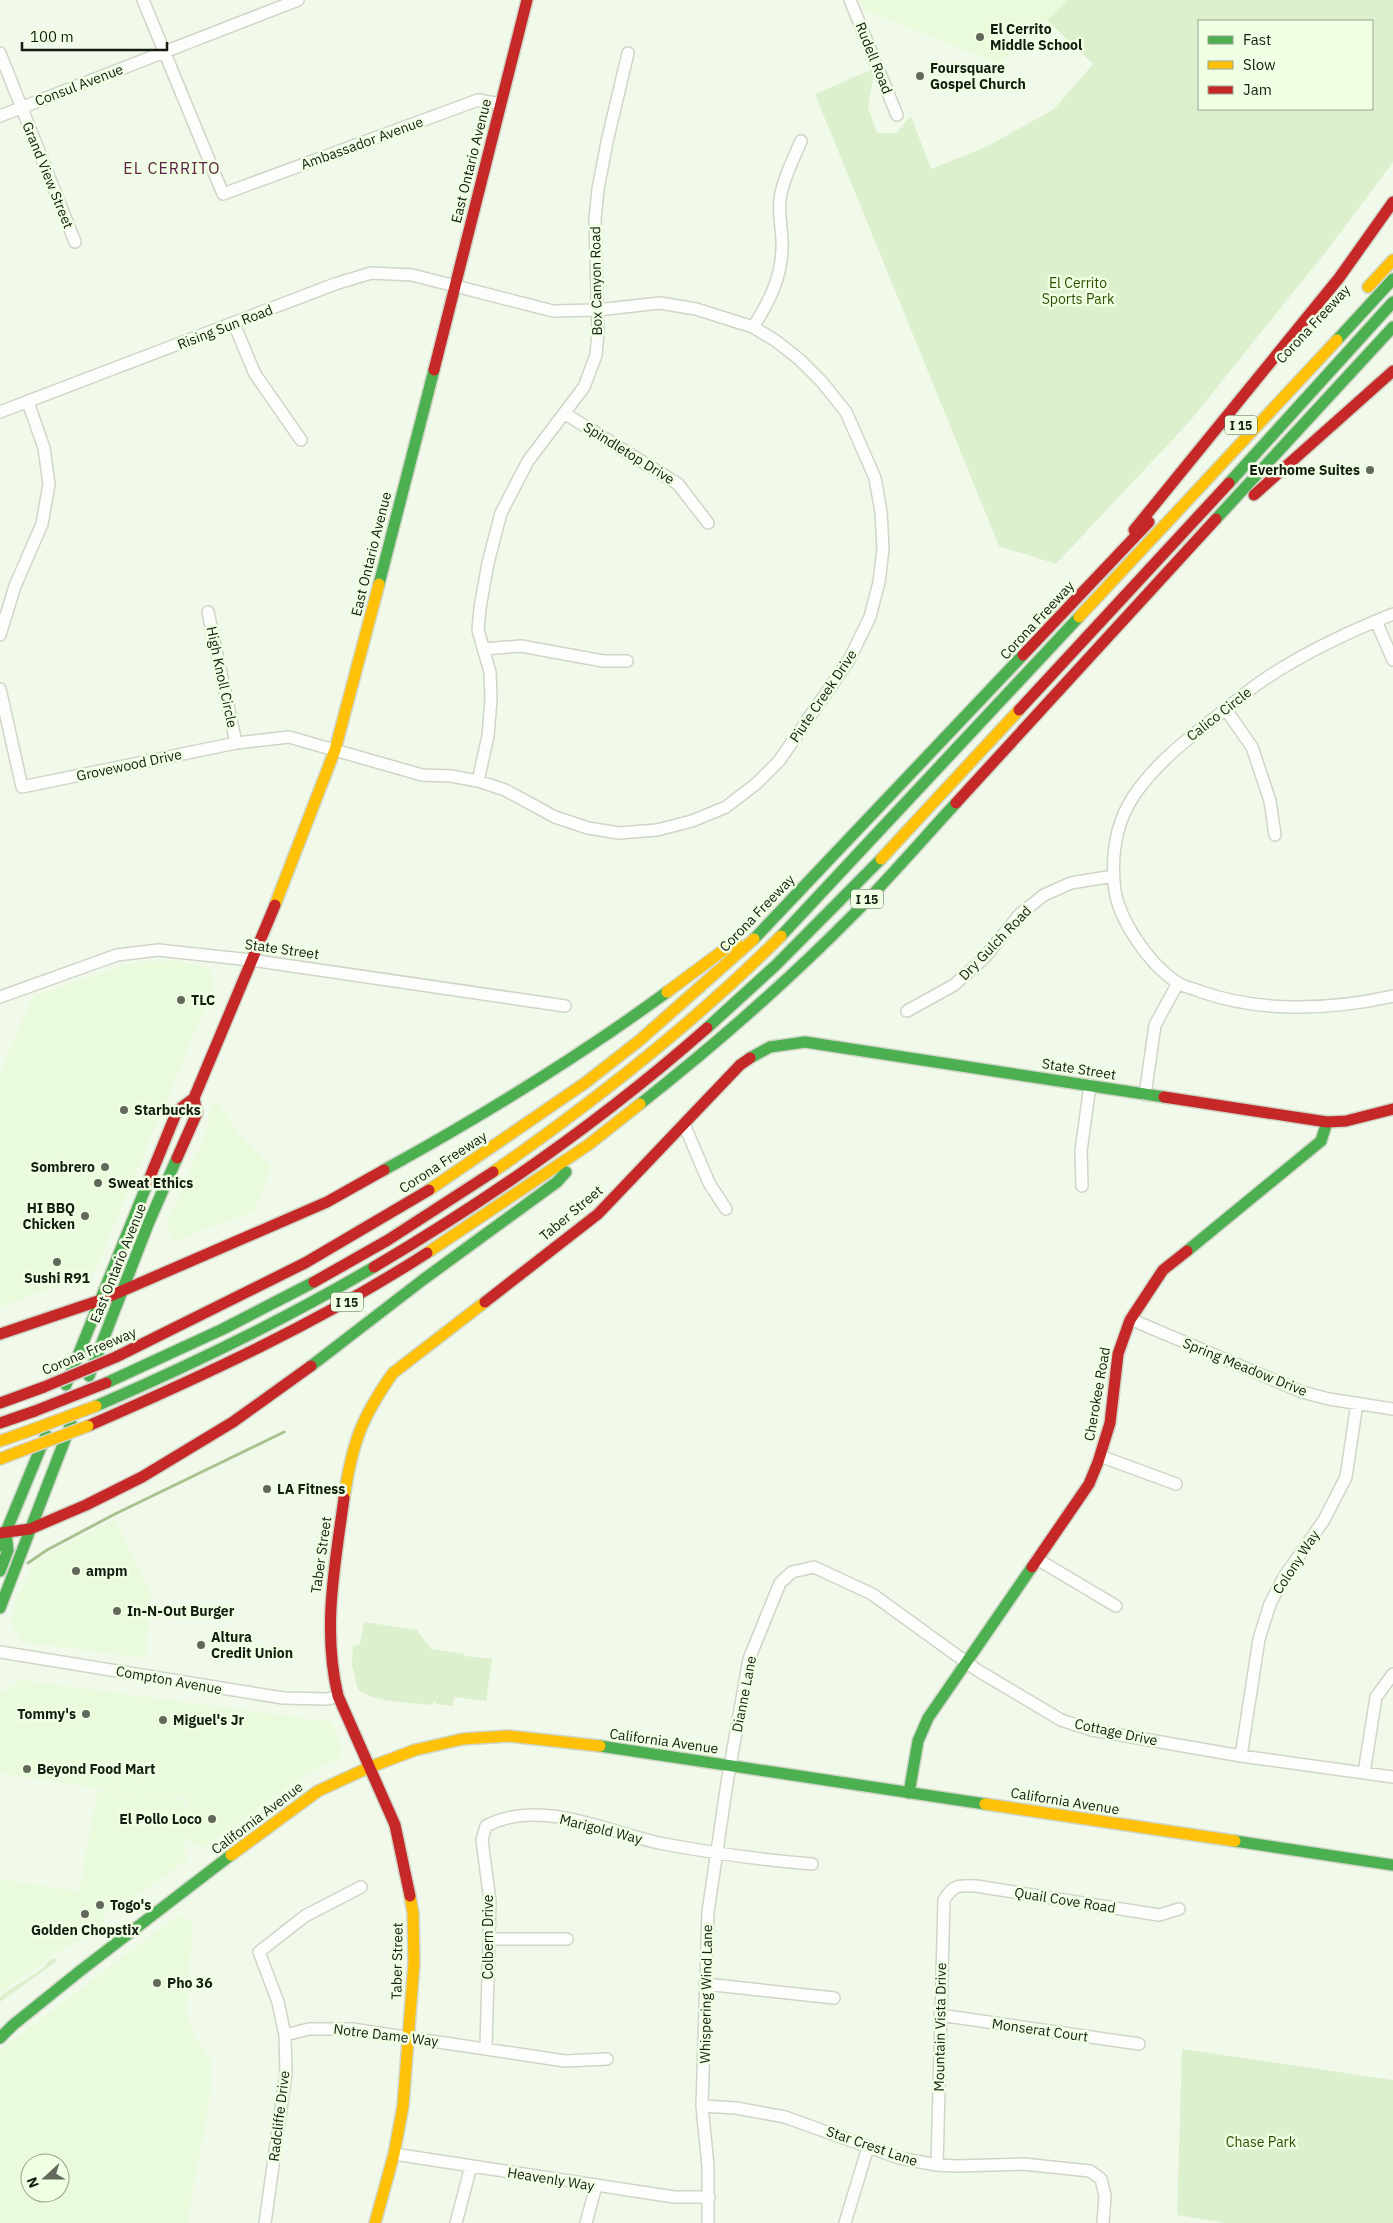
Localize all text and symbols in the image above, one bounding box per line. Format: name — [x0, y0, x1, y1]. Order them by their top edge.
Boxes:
scale bar — [22, 20, 168, 52]
street label: Rudell Road — [851, 20, 897, 96]
place label: El Cerrito Middle School — [990, 20, 1082, 54]
legend — [1198, 20, 1373, 110]
text: 100 m — [30, 27, 74, 46]
text: Fast — [1243, 30, 1271, 49]
marker: El Cerrito Middle School — [974, 31, 986, 43]
text: Slow — [1243, 55, 1276, 74]
place label: Foursquare Gospel Church — [930, 59, 1026, 93]
street label: Consul Avenue — [32, 60, 126, 110]
marker: Foursquare Gospel Church — [914, 70, 926, 82]
text: Jam — [1243, 80, 1272, 99]
street label: East Ontario Avenue — [447, 97, 495, 225]
street label: Ambassador Avenue — [298, 112, 426, 174]
street label: Grand View Street — [18, 119, 78, 231]
district label: EL CERRITO — [123, 158, 221, 178]
street label: Box Canyon Road — [586, 226, 606, 336]
park label: El Cerrito Sports Park — [1042, 274, 1115, 308]
street label: Corona Freeway — [1272, 281, 1354, 367]
street label: Rising Sun Road — [175, 301, 275, 353]
road number: I 15 — [1225, 416, 1257, 434]
street label: Spindletop Drive — [580, 418, 678, 488]
place label: Everhome Suites — [1249, 461, 1360, 479]
marker: Everhome Suites — [1364, 464, 1376, 476]
street label: East Ontario Avenue — [347, 490, 395, 618]
street label: Corona Freeway — [996, 577, 1078, 663]
street label: High Knoll Circle — [202, 625, 242, 730]
street label: Piute Creek Drive — [785, 646, 861, 746]
street label: Calico Circle — [1183, 683, 1255, 745]
street label: Grovewood Drive — [75, 745, 184, 785]
street label: Corona Freeway — [715, 870, 799, 956]
road number: I 15 — [851, 890, 883, 909]
street label: Dry Gulch Road — [955, 902, 1035, 984]
street label: State Street — [244, 935, 320, 963]
place label: TLC — [191, 991, 215, 1009]
marker: TLC — [175, 994, 187, 1006]
street label: State Street — [1041, 1054, 1117, 1084]
place label: Starbucks — [134, 1101, 201, 1119]
marker: Starbucks — [118, 1104, 130, 1116]
street label: Corona Freeway — [396, 1127, 490, 1197]
place label: Sombrero — [30, 1158, 95, 1176]
marker: Sombrero — [99, 1161, 111, 1173]
place label: Sweat Ethics — [108, 1174, 193, 1192]
marker: Sweat Ethics — [92, 1177, 104, 1189]
street label: Taber Street — [536, 1181, 606, 1245]
place label: HI BBQ Chicken — [22, 1199, 75, 1233]
street label: East Ontario Avenue — [86, 1200, 150, 1325]
marker: HI BBQ Chicken — [79, 1210, 91, 1222]
marker: Sushi R91 — [51, 1256, 63, 1268]
place label: Sushi R91 — [24, 1269, 91, 1287]
road number: I 15 — [331, 1292, 363, 1311]
street label: Corona Freeway — [39, 1323, 139, 1379]
street label: Spring Meadow Drive — [1180, 1334, 1310, 1400]
street label: Cherokee Road — [1080, 1346, 1114, 1442]
place label: LA Fitness — [277, 1480, 345, 1498]
marker: LA Fitness — [261, 1483, 273, 1495]
street label: Taber Street — [307, 1515, 335, 1594]
street label: Colony Way — [1269, 1526, 1323, 1598]
place label: ampm — [86, 1562, 128, 1580]
marker: ampm — [70, 1565, 82, 1577]
place label: In-N-Out Burger — [127, 1602, 235, 1620]
marker: In-N-Out Burger — [111, 1605, 123, 1617]
place label: Altura Credit Union — [211, 1628, 293, 1662]
marker: Altura Credit Union — [195, 1639, 207, 1651]
street label: Dianne Lane — [728, 1654, 760, 1734]
street label: Compton Avenue — [115, 1662, 224, 1698]
place label: Tommy's — [17, 1705, 76, 1723]
marker: Tommy's — [80, 1708, 92, 1720]
place label: Miguel's Jr — [173, 1711, 245, 1729]
marker: Miguel's Jr — [157, 1714, 169, 1726]
street label: Cottage Drive — [1073, 1714, 1160, 1750]
street label: California Avenue — [608, 1724, 720, 1758]
place label: Beyond Food Mart — [37, 1760, 155, 1778]
marker: Beyond Food Mart — [21, 1763, 33, 1775]
street label: California Avenue — [208, 1778, 307, 1858]
street label: California Avenue — [1009, 1784, 1121, 1819]
place label: El Pollo Loco — [119, 1810, 202, 1828]
street label: Marigold Way — [558, 1810, 644, 1848]
marker: El Pollo Loco — [206, 1813, 218, 1825]
street label: Quail Cove Road — [1013, 1883, 1117, 1917]
street label: Colbern Drive — [479, 1894, 497, 1980]
place label: Togo's — [110, 1896, 151, 1914]
marker: Togo's — [94, 1899, 106, 1911]
marker: Golden Chopstix — [79, 1908, 91, 1920]
place label: Golden Chopstix — [31, 1921, 139, 1939]
street label: Taber Street — [387, 1922, 407, 2000]
street label: Whispering Wind Lane — [696, 1924, 716, 2064]
street label: Mountain Vista Drive — [930, 1962, 950, 2092]
place label: Pho 36 — [167, 1974, 213, 1992]
marker: Pho 36 — [151, 1977, 163, 1989]
street label: Monserat Court — [991, 2014, 1089, 2046]
street label: Notre Dame Way — [333, 2020, 439, 2050]
street label: Radcliffe Drive — [265, 2069, 294, 2162]
street label: Star Crest Lane — [824, 2122, 920, 2170]
park label: Chase Park — [1226, 2133, 1297, 2151]
north arrow — [20, 2153, 70, 2203]
street label: Heavenly Way — [506, 2163, 596, 2195]
text: N — [23, 2175, 43, 2191]

